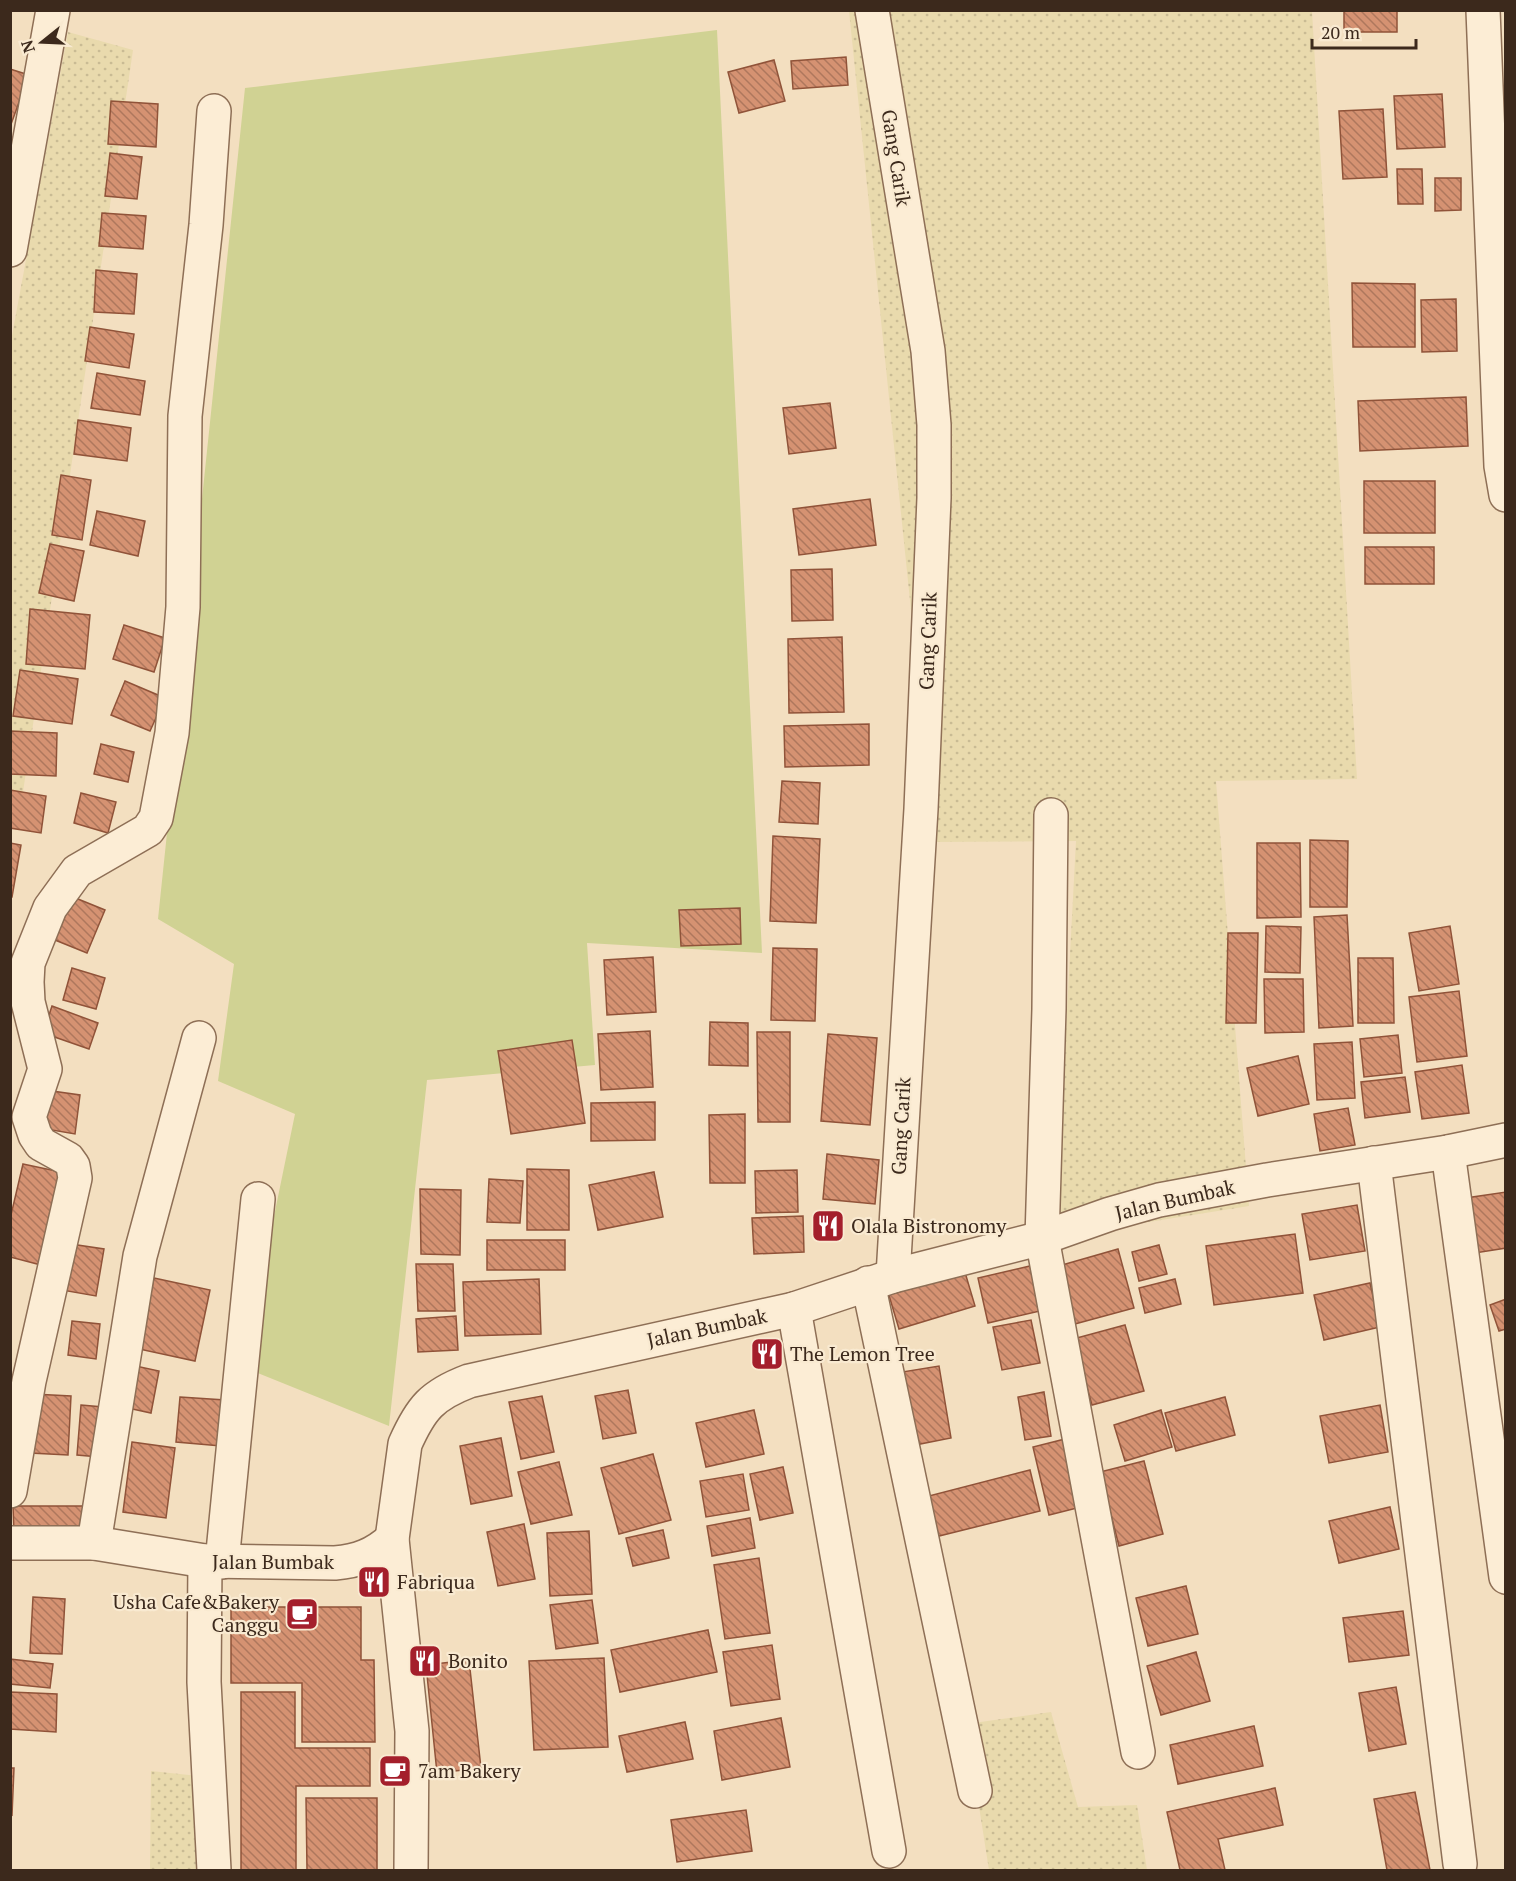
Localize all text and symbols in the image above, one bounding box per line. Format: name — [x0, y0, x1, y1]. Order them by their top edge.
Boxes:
north arrow — [12, 12, 72, 72]
scale bar — [1312, 12, 1416, 50]
text: 20 m — [1321, 20, 1361, 44]
text: N — [15, 37, 40, 56]
street label: Gang Carik — [875, 107, 918, 209]
street label: Gang Carik — [912, 591, 943, 690]
street label: Gang Carik — [884, 1076, 917, 1176]
street label: Jalan Bumbak — [1112, 1172, 1238, 1226]
restaurant icon: Olala Bistronomy — [810, 1208, 846, 1244]
place label: Olala Bistronomy — [851, 1212, 1007, 1239]
street label: Jalan Bumbak — [644, 1301, 770, 1353]
restaurant icon: The Lemon Tree — [749, 1336, 785, 1372]
place label: The Lemon Tree — [790, 1340, 935, 1367]
street label: Jalan Bumbak — [212, 1548, 335, 1575]
restaurant icon: Fabriqua — [356, 1564, 392, 1600]
place label: Fabriqua — [397, 1568, 475, 1595]
place label: Usha Cafe&Bakery Canggu — [113, 1588, 280, 1638]
cafe icon: Usha Cafe&Bakery Canggu — [284, 1596, 320, 1632]
restaurant icon: Bonito — [407, 1643, 443, 1679]
place label: Bonito — [448, 1647, 508, 1674]
cafe icon: 7am Bakery — [377, 1753, 413, 1789]
place label: 7am Bakery — [418, 1757, 521, 1784]

